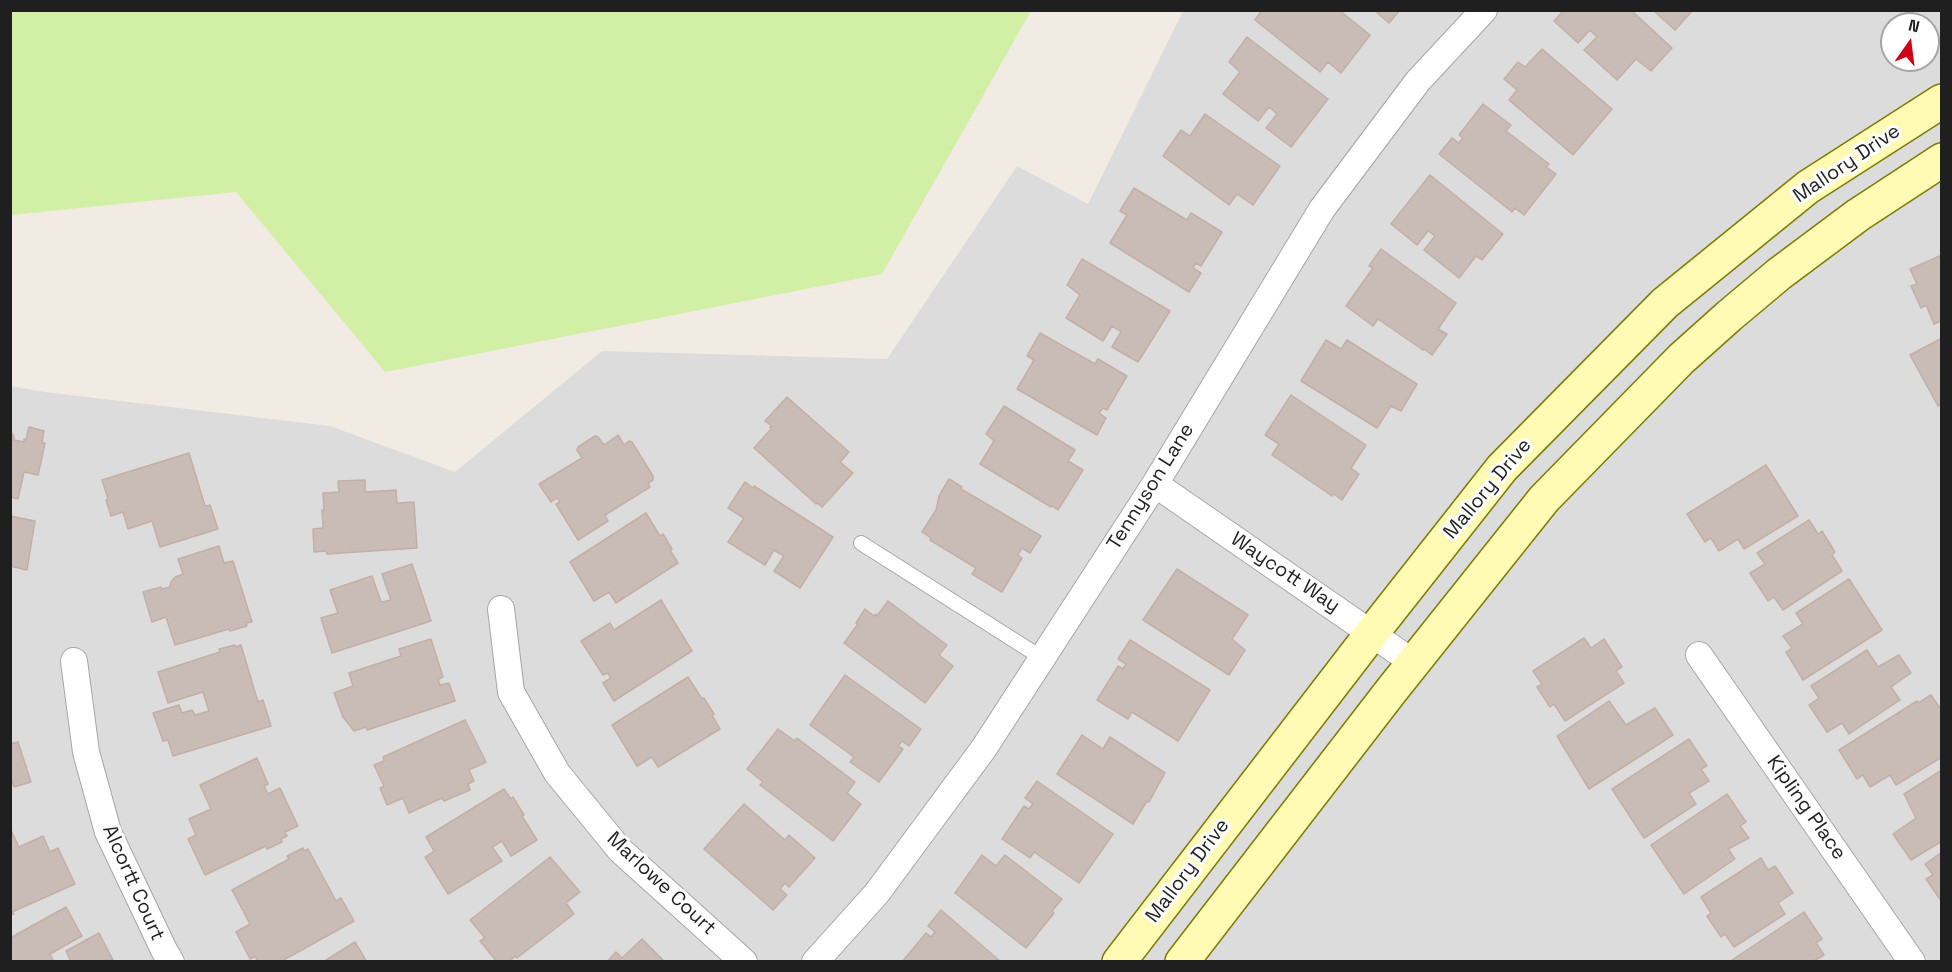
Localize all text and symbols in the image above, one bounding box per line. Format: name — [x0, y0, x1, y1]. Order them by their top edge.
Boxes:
north arrow — [1880, 12, 1940, 72]
text: N — [1906, 15, 1922, 37]
street label: Mallory Drive — [1789, 119, 1905, 209]
street label: Tennyson Lane — [1102, 419, 1200, 555]
street label: Mallory Drive — [1439, 434, 1537, 544]
street label: Waycott Way — [1226, 528, 1344, 618]
street label: Kipling Place — [1761, 751, 1851, 865]
street label: Mallory Drive — [1141, 814, 1235, 928]
street label: Alcortt Court — [97, 821, 169, 945]
street label: Marlowe Court — [601, 827, 721, 941]

